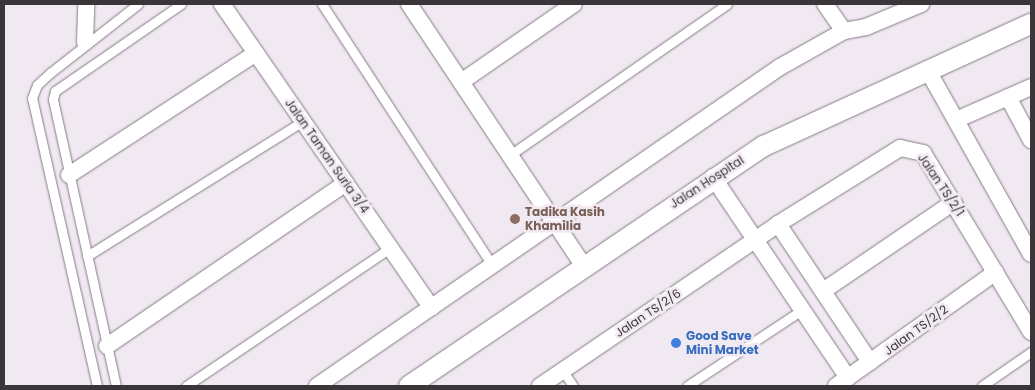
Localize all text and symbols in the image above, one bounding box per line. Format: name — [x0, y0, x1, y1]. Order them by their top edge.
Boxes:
street label: Jalan Taman Suria 3/4 — [282, 96, 372, 216]
street label: Jalan TS/2/1 — [915, 151, 967, 219]
street label: Jalan Hospital — [667, 153, 747, 211]
place label: Tadika Kasih Khamilia — [525, 205, 605, 233]
marker: Tadika Kasih Khamilia — [509, 213, 521, 225]
street label: Jalan TS/2/6 — [613, 286, 683, 340]
street label: Jalan TS/2/2 — [881, 302, 951, 358]
place label: Good Save Mini Market — [686, 329, 759, 357]
marker: Good Save Mini Market — [670, 337, 682, 349]

